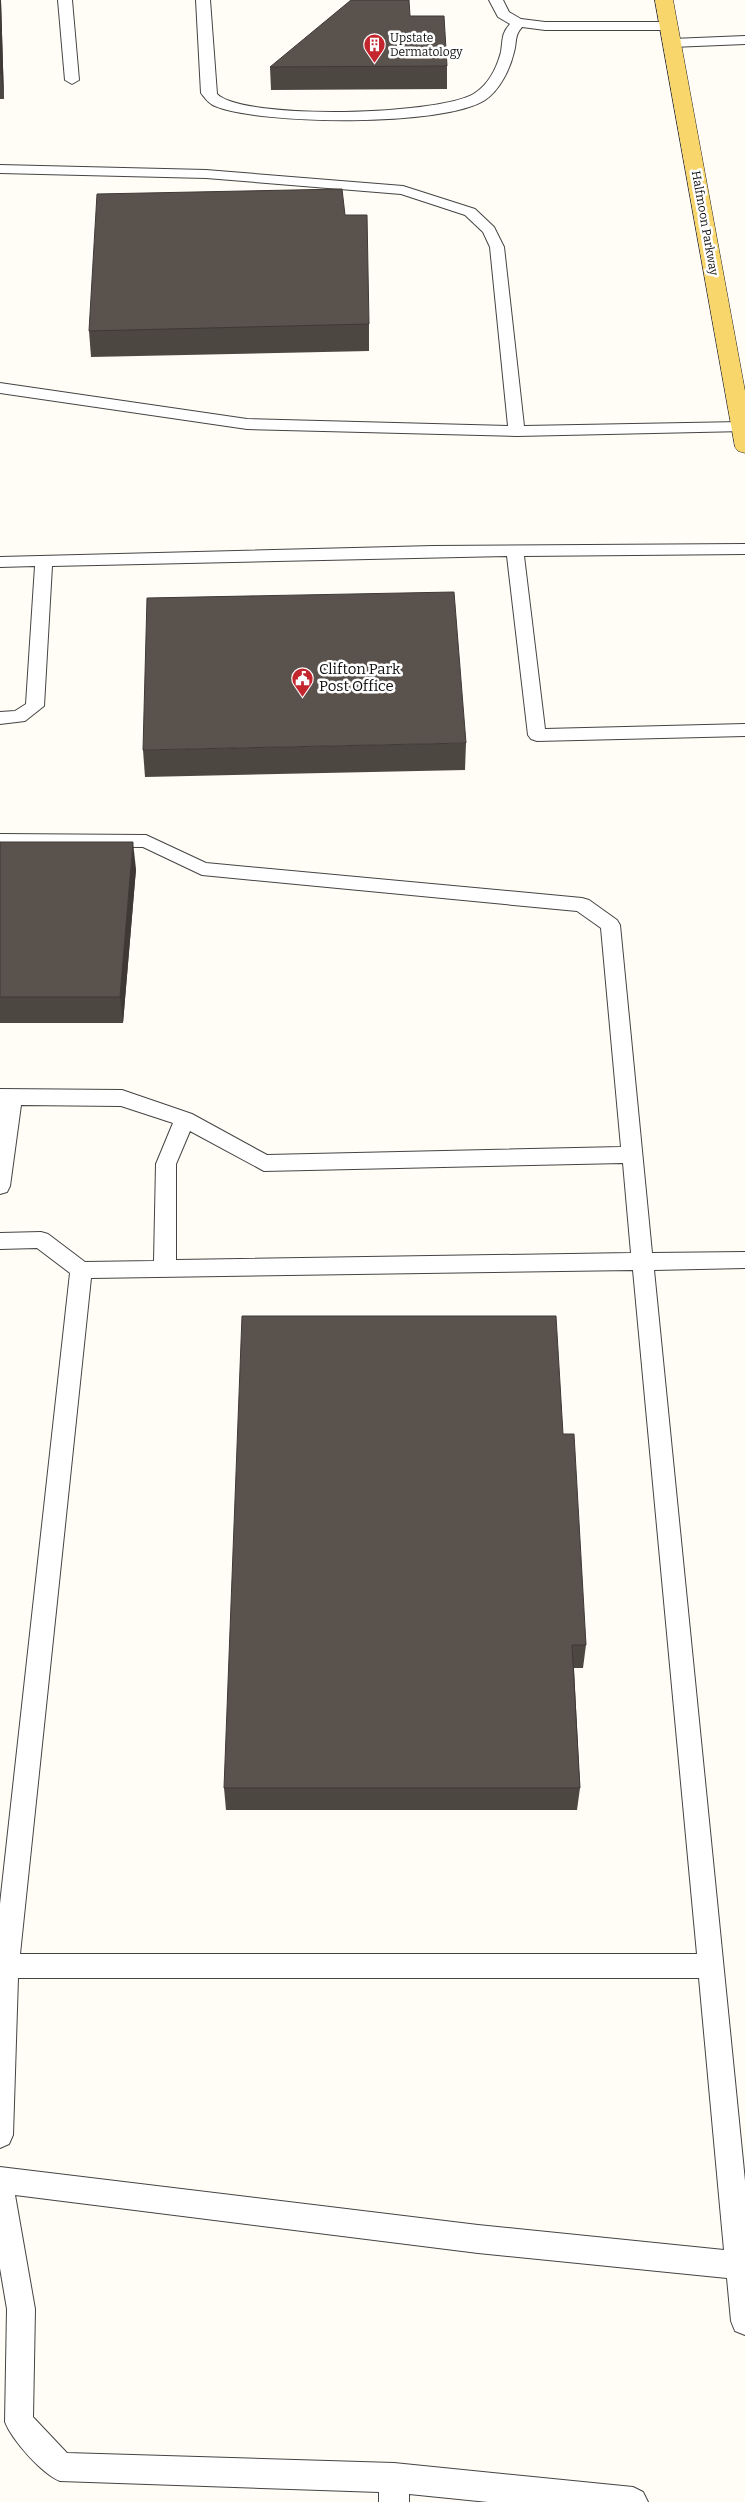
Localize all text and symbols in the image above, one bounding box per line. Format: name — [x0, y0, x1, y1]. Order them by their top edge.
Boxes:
place label: Upstate Dermatology — [390, 31, 463, 59]
building icon: Upstate Dermatology — [362, 33, 386, 64]
street label: Halfmoon Parkway — [689, 170, 721, 277]
place label: Clifton Park Post Office — [319, 660, 401, 695]
public building icon: Clifton Park Post Office — [291, 666, 315, 697]

